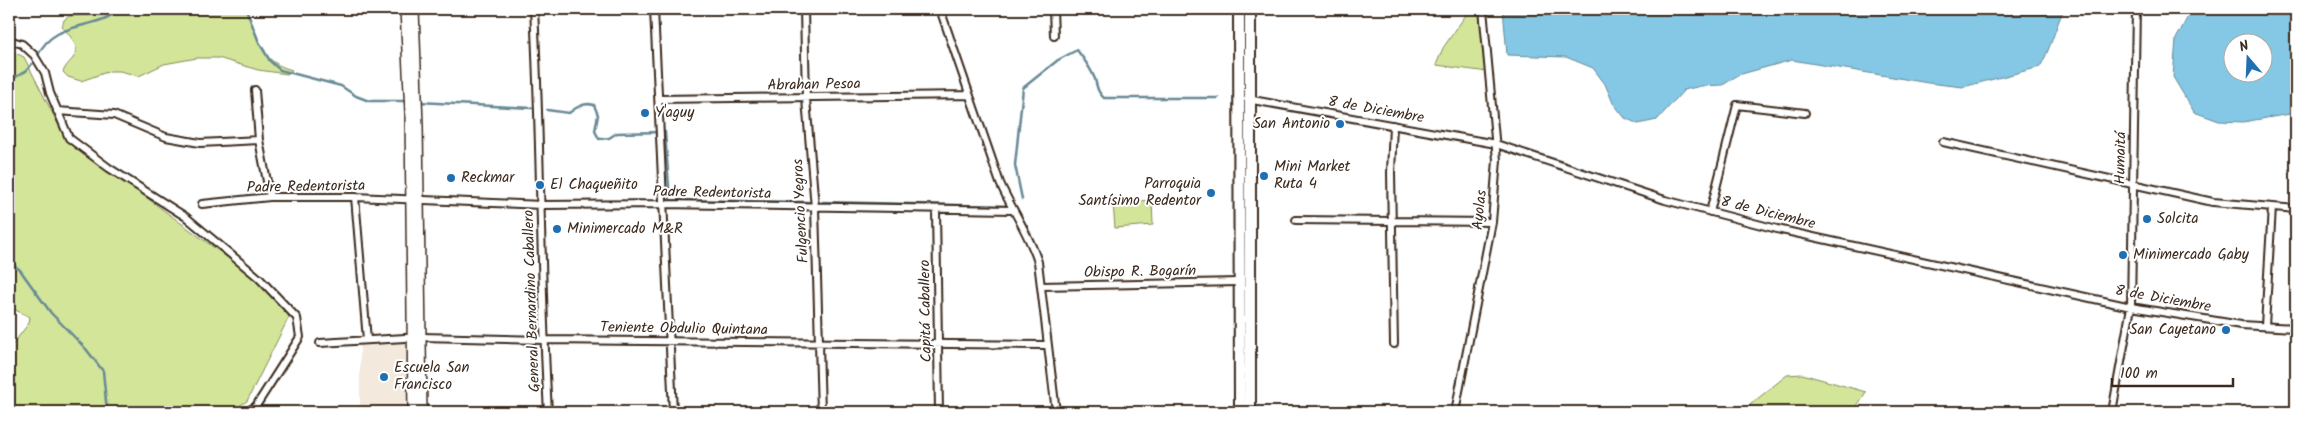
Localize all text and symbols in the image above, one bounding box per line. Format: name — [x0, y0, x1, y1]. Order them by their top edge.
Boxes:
north arrow — [2222, 32, 2272, 82]
text: N — [2236, 35, 2252, 58]
street label: Abrahan Pesoa — [767, 72, 861, 98]
street label: 8 de Diciembre — [1326, 90, 1426, 130]
place label: Y'aguy — [655, 101, 695, 125]
marker: Y'aguy — [639, 107, 651, 119]
place label: San Antonio — [1253, 112, 1330, 136]
marker: San Antonio — [1334, 118, 1346, 130]
street label: Humaitá — [2109, 130, 2133, 185]
place label: Mini Market Ruta 4 — [1274, 155, 1351, 196]
street label: Fulgencio Yegros — [786, 158, 816, 264]
place label: Reckmar — [461, 166, 515, 190]
marker: Mini Market Ruta 4 — [1258, 170, 1270, 182]
marker: Reckmar — [445, 172, 457, 184]
place label: Parroquia Santísimo Redentor — [1079, 172, 1202, 213]
place label: El Chaqueñito — [550, 173, 638, 197]
street label: Padre Redentorista — [247, 174, 365, 200]
marker: El Chaqueñito — [534, 179, 546, 191]
street label: Padre Redentorista — [653, 180, 771, 206]
marker: Parroquia Santísimo Redentor — [1205, 187, 1217, 199]
street label: Ayolas — [1466, 188, 1494, 231]
street label: 8 de Diciembre — [1718, 190, 1818, 236]
place label: Solcita — [2157, 207, 2199, 231]
street label: General Bernardino Caballero — [517, 209, 547, 393]
marker: Solcita — [2141, 213, 2153, 225]
place label: Minimercado M&R — [567, 217, 683, 241]
marker: Minimercado M&R — [551, 223, 563, 235]
place label: Minimercado Gaby — [2133, 243, 2250, 267]
marker: Minimercado Gaby — [2117, 249, 2129, 261]
street label: Capitá Caballero — [913, 259, 939, 362]
street label: Obispo R. Bogarín — [1084, 259, 1196, 285]
street label: 8 de Diciembre — [2113, 279, 2213, 319]
street label: Teniente Obdulio Quintana — [600, 316, 768, 342]
place label: San Cayetano — [2130, 318, 2216, 342]
marker: San Cayetano — [2220, 324, 2232, 336]
place label: Escuela San Francisco — [394, 356, 470, 397]
scale bar — [2112, 356, 2234, 388]
text: 100 m — [2120, 362, 2158, 386]
marker: Escuela San Francisco — [378, 371, 390, 383]

